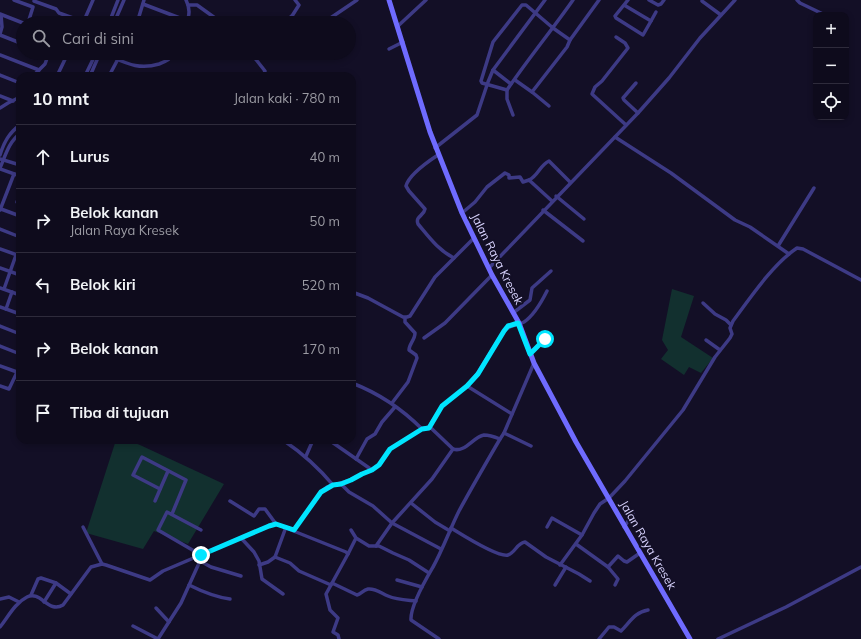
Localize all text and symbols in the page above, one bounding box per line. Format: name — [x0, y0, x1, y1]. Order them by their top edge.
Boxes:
map controls — [813, 12, 849, 120]
button: + — [813, 12, 849, 48]
search box — [16, 16, 356, 60]
icon: search — [30, 27, 52, 49]
text: Cari di sini — [62, 29, 134, 48]
button: − — [813, 48, 849, 84]
button: locate — [813, 84, 849, 120]
text: 10 mnt — [32, 88, 89, 109]
text: Jalan kaki · 780 m — [234, 90, 340, 106]
icon: ahead — [32, 146, 54, 168]
text: Lurus — [70, 147, 110, 166]
text: 40 m — [310, 149, 340, 165]
text: Belok kanan — [70, 203, 159, 222]
icon: right — [32, 210, 54, 232]
street label: Jalan Raya Kresek — [468, 211, 527, 308]
text: 50 m — [310, 213, 340, 229]
text: Jalan Raya Kresek — [70, 222, 179, 238]
icon: left — [32, 274, 54, 296]
text: Belok kiri — [70, 275, 136, 294]
text: 520 m — [302, 277, 340, 293]
route start — [536, 330, 554, 348]
icon: right — [32, 338, 54, 360]
text: Belok kanan — [70, 339, 159, 358]
text: 170 m — [302, 341, 340, 357]
icon: arrive — [32, 402, 54, 424]
text: Tiba di tujuan — [70, 403, 169, 422]
street label: Jalan Raya Kresek — [617, 498, 680, 593]
route end — [192, 546, 210, 564]

